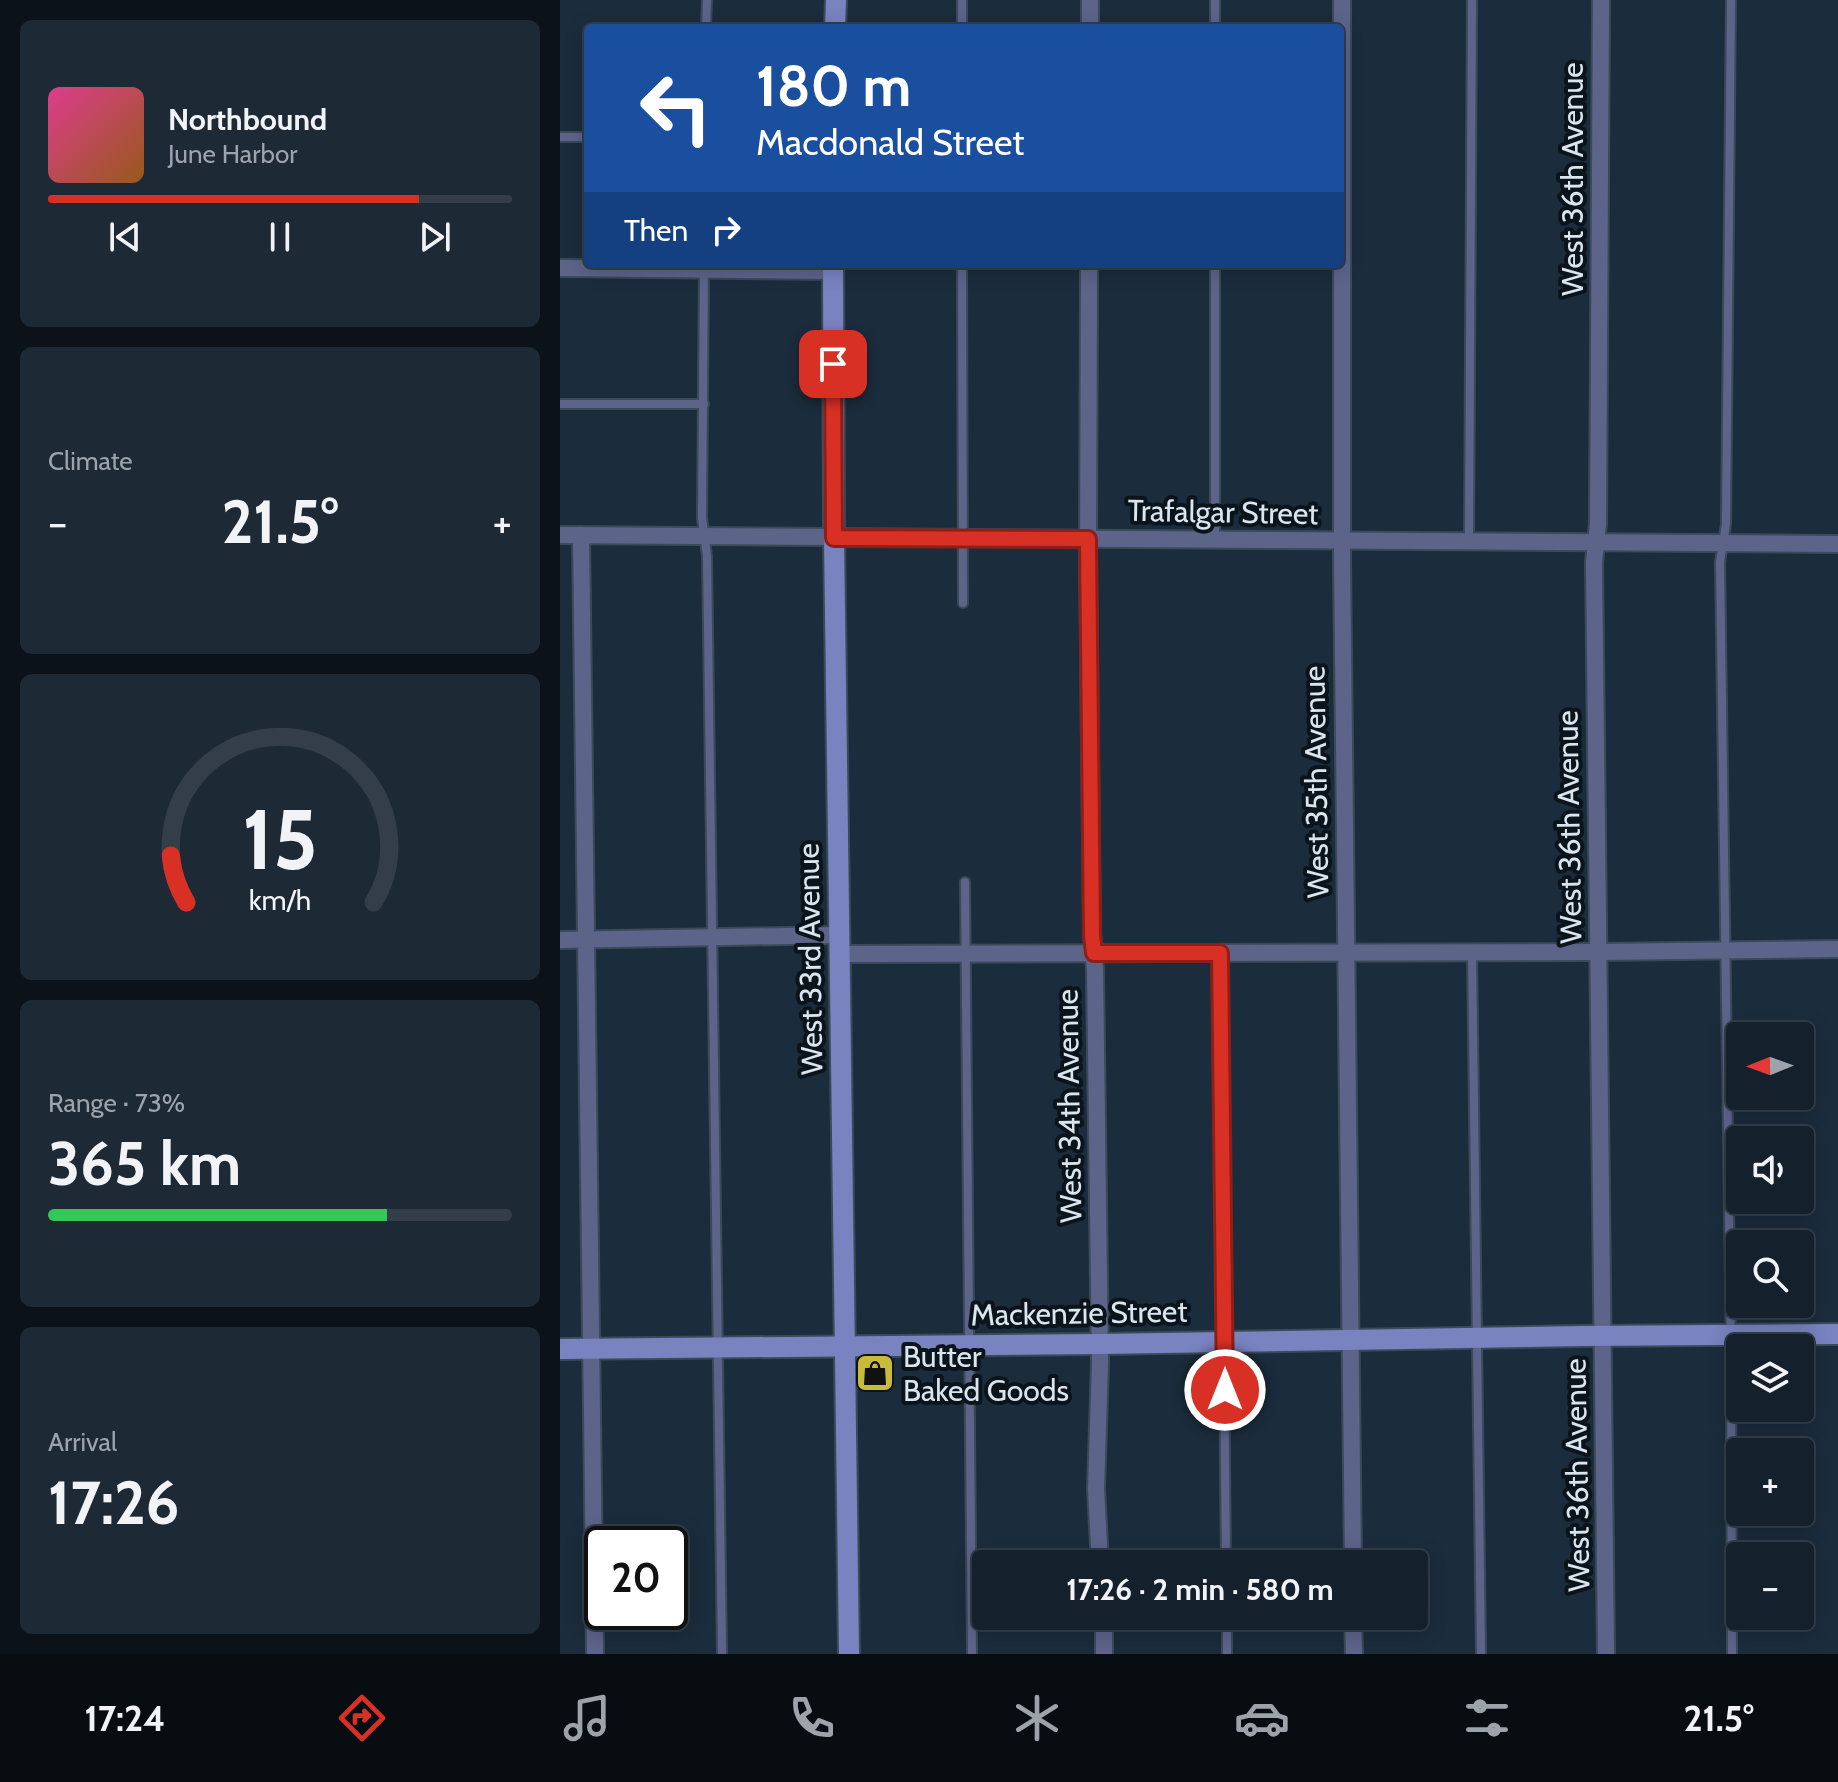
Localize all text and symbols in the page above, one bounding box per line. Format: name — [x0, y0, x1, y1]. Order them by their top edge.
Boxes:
text: 180 m — [756, 52, 911, 120]
icon: left — [624, 56, 728, 160]
street label: West 36th Avenue — [1554, 62, 1591, 296]
text: Northbound — [168, 101, 327, 138]
text: Macdonald Street — [756, 120, 1025, 164]
text: June Harbor — [168, 138, 297, 170]
icon: right — [704, 208, 748, 252]
text: Then — [624, 212, 688, 249]
icon: previous — [103, 215, 147, 259]
icon: pause — [258, 215, 302, 259]
icon: next — [413, 215, 457, 259]
pin — [799, 330, 867, 398]
icon: arrive — [811, 342, 855, 386]
text: Climate — [48, 445, 133, 477]
text: 21.5° — [222, 485, 338, 558]
street label: Trafalgar Street — [1127, 492, 1319, 532]
text: − — [48, 496, 67, 549]
text: + — [493, 496, 512, 549]
street label: West 35th Avenue — [1295, 665, 1337, 899]
street label: West 36th Avenue — [1548, 710, 1590, 944]
text: 15 — [242, 789, 318, 890]
street label: West 33rd Avenue — [789, 843, 831, 1075]
text: km/h — [249, 882, 311, 917]
street label: West 34th Avenue — [1048, 989, 1090, 1223]
north arrow — [1726, 1022, 1814, 1110]
map controls — [1726, 1022, 1814, 1630]
text: Range · 73% — [48, 1087, 185, 1119]
button: sound — [1726, 1126, 1814, 1214]
text: 365 km — [48, 1127, 241, 1200]
button: search — [1726, 1230, 1814, 1318]
street label: Mackenzie Street — [970, 1293, 1188, 1333]
button: layers — [1726, 1334, 1814, 1422]
place label: Butter Baked Goods — [903, 1338, 1069, 1409]
position arrow — [1183, 1348, 1267, 1432]
shop icon: Butter Baked Goods — [854, 1352, 896, 1394]
street label: West 36th Avenue — [1556, 1358, 1598, 1592]
text: Arrival — [48, 1426, 117, 1458]
button: + — [1726, 1438, 1814, 1526]
text: 17:26 — [48, 1466, 180, 1539]
speed limit sign: 20 — [584, 1526, 688, 1630]
button: − — [1726, 1542, 1814, 1630]
text: 17:26 · 2 min · 580 m — [1066, 1571, 1334, 1608]
icon: directions — [334, 1690, 390, 1746]
icon: music — [559, 1690, 615, 1746]
icon: phone — [784, 1690, 840, 1746]
icon: climate — [1009, 1690, 1065, 1746]
icon: car — [1234, 1690, 1290, 1746]
icon: filters — [1459, 1690, 1515, 1746]
text: 17:24 — [84, 1696, 165, 1740]
text: 21.5° — [1683, 1696, 1754, 1740]

